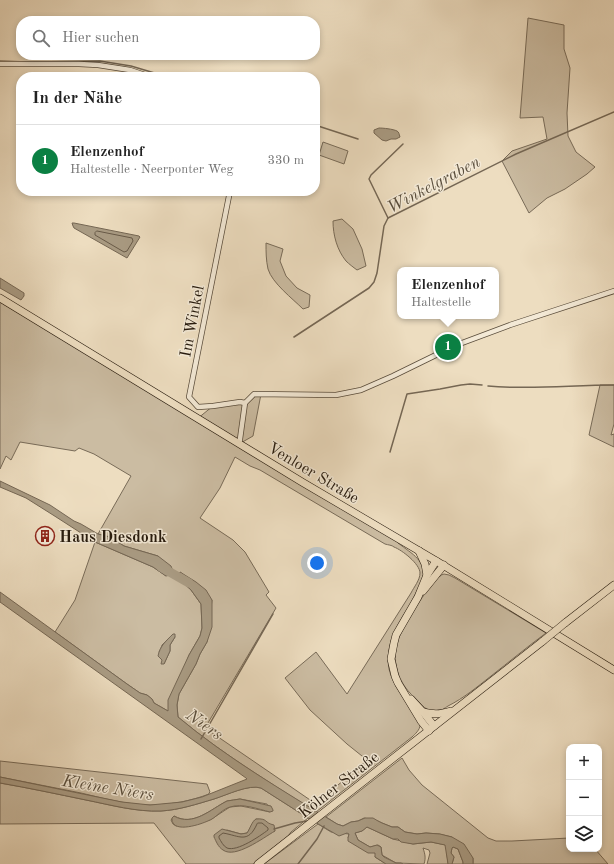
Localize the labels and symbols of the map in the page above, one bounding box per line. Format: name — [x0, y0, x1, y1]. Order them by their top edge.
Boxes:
water label: Winkelgraben — [384, 154, 483, 217]
street label: Im Winkel — [178, 284, 208, 359]
pin: 1 — [435, 332, 461, 362]
street label: Venloer Straße — [265, 440, 361, 507]
building icon: Haus Diesdonk — [34, 525, 56, 547]
place label: Haus Diesdonk — [59, 530, 167, 546]
your location — [307, 553, 327, 573]
water label: Niers — [182, 706, 226, 744]
street label: Kölner Straße — [296, 749, 382, 822]
water label: Kleine Niers — [60, 773, 155, 804]

